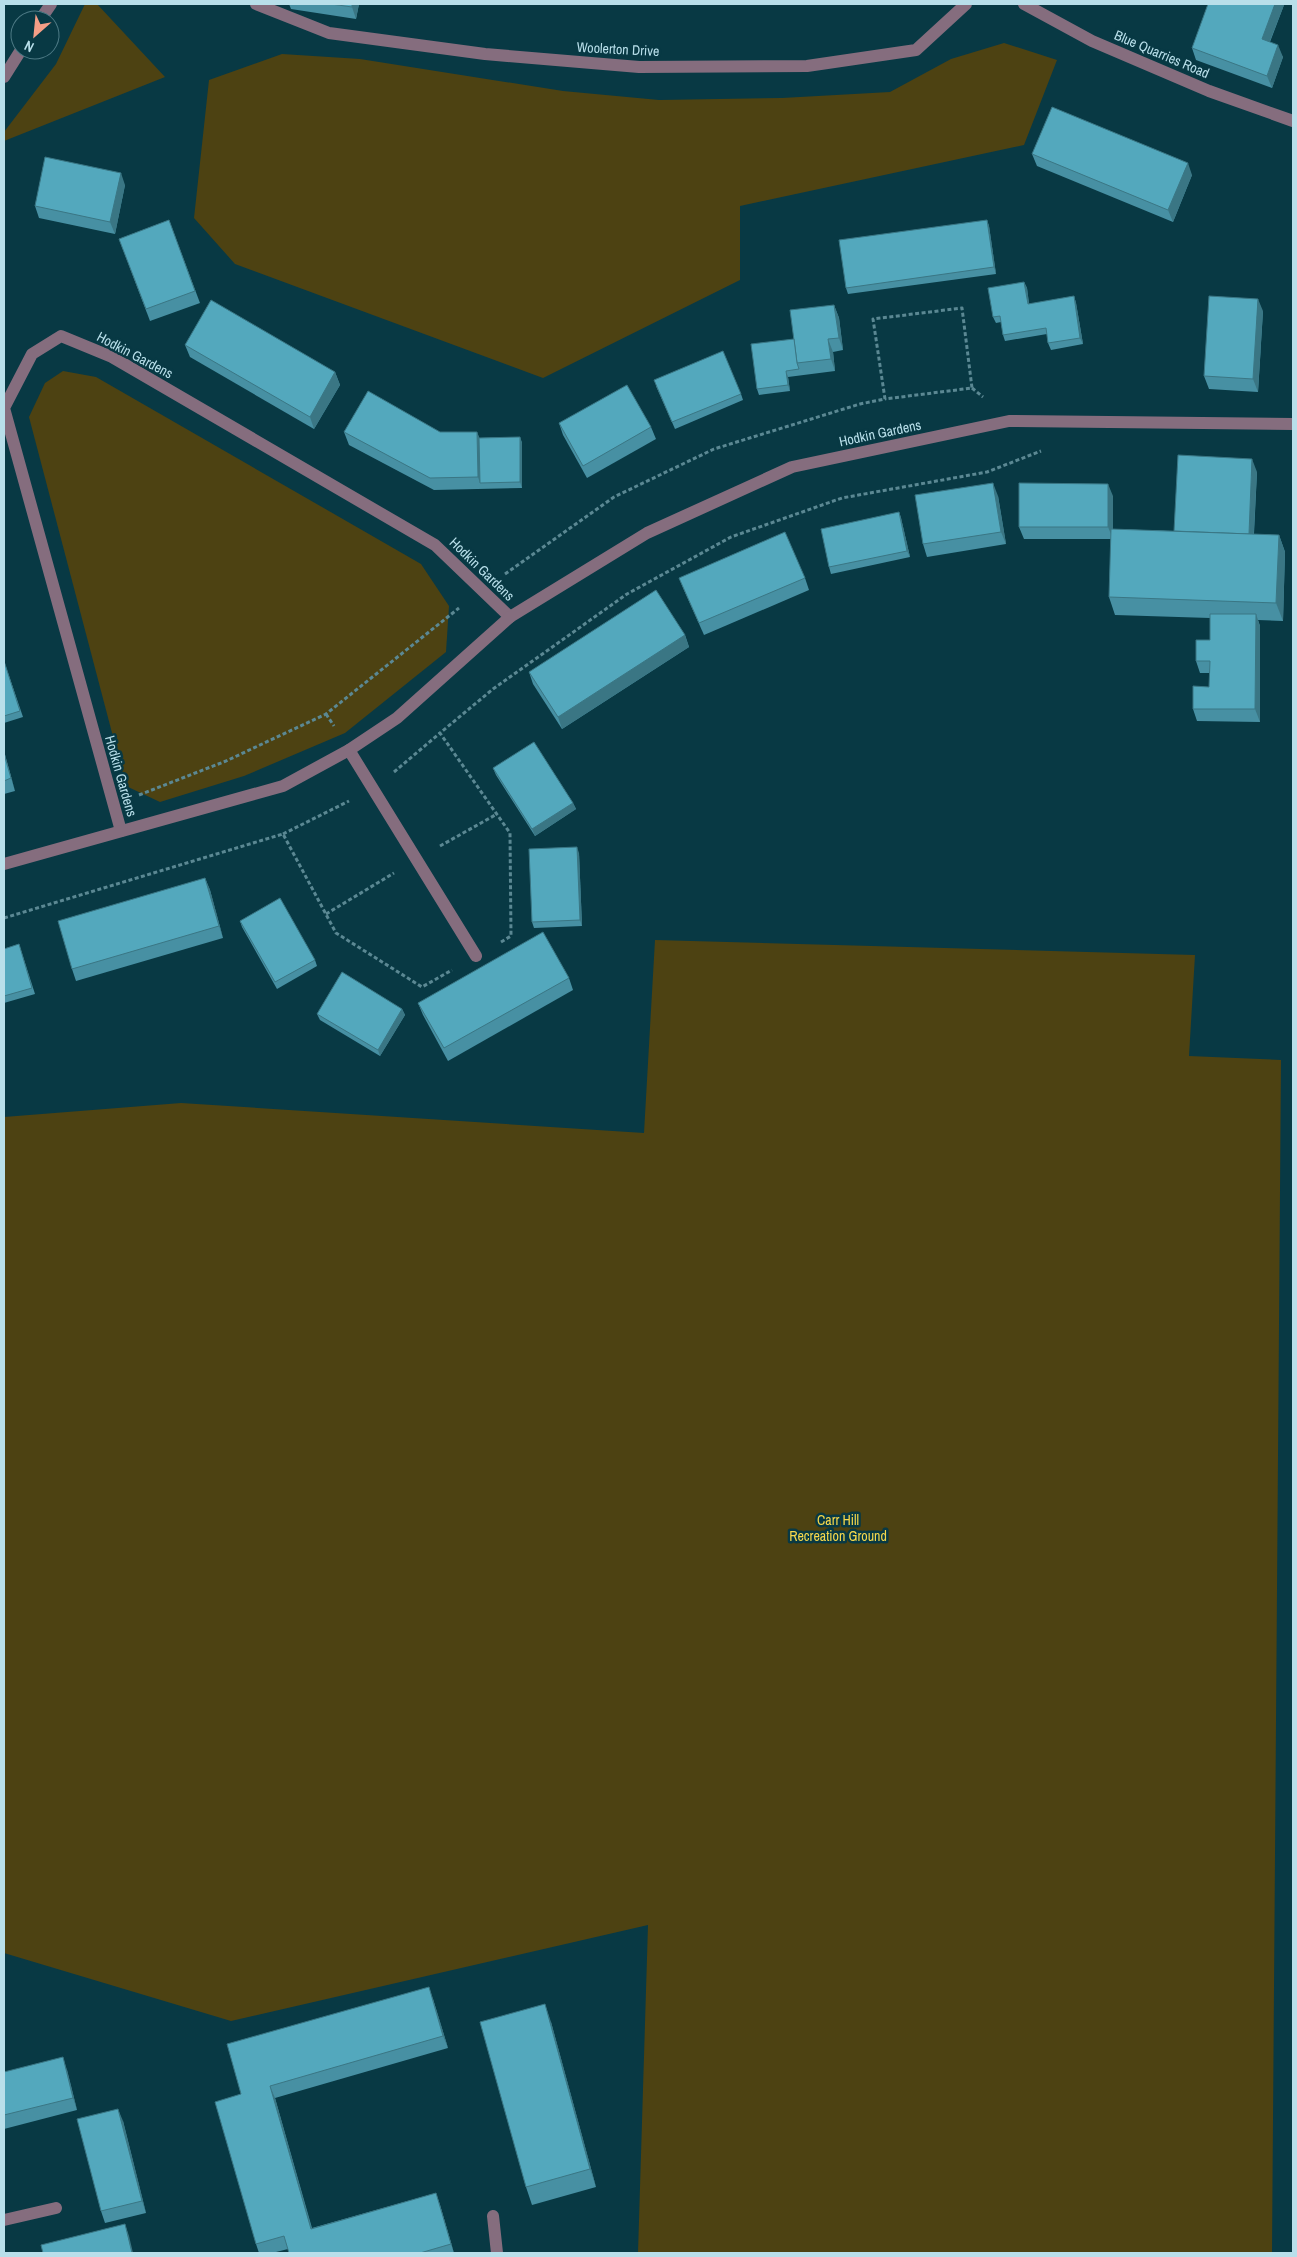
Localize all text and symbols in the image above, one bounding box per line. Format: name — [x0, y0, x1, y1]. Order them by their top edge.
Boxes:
north arrow — [10, 10, 60, 60]
street label: Blue Quarries Road — [1112, 26, 1212, 82]
text: N — [21, 37, 37, 56]
street label: Woolerton Drive — [576, 38, 660, 60]
street label: Hodkin Gardens — [94, 327, 176, 383]
street label: Hodkin Gardens — [837, 415, 923, 450]
street label: Hodkin Gardens — [446, 533, 519, 605]
street label: Hodkin Gardens — [101, 733, 141, 819]
park label: Carr Hill Recreation Ground — [789, 1511, 887, 1545]

